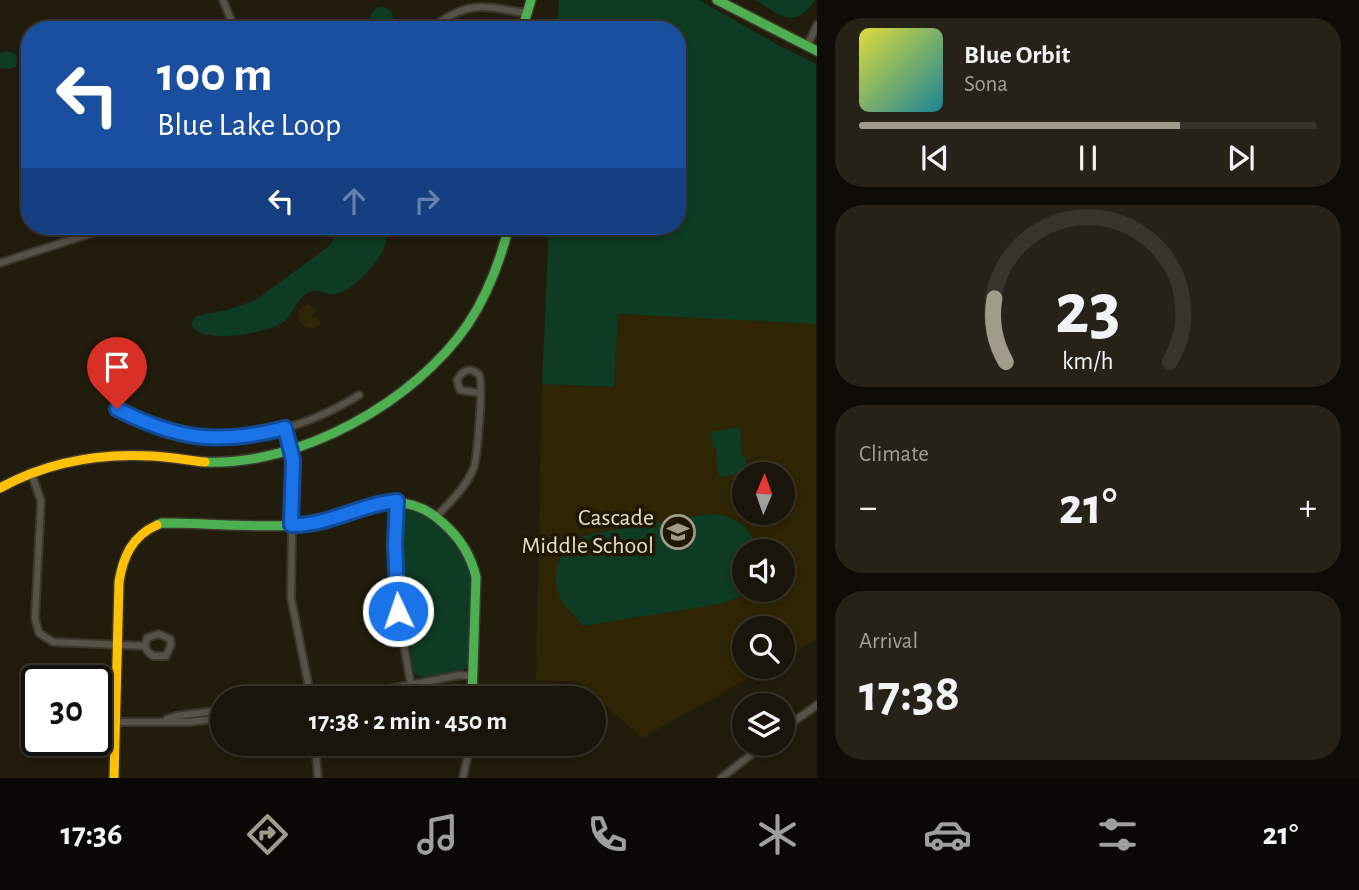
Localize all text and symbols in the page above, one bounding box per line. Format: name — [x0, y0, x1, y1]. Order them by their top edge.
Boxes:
text: Blue Orbit — [964, 42, 1070, 68]
icon: left — [42, 49, 133, 140]
text: 100 m — [157, 51, 273, 100]
text: Sona — [964, 73, 1008, 96]
text: Blue Lake Loop — [157, 109, 341, 141]
icon: previous — [916, 139, 954, 177]
icon: pause — [1069, 139, 1107, 177]
icon: next — [1222, 139, 1260, 177]
icon: left — [262, 182, 300, 220]
icon: ahead — [335, 182, 373, 220]
icon: right — [408, 182, 446, 220]
text: 23 — [1055, 274, 1121, 347]
pin — [87, 337, 147, 409]
icon: arrive — [98, 348, 136, 386]
text: km/h — [1062, 348, 1114, 373]
text: Climate — [859, 443, 929, 466]
north arrow — [732, 462, 794, 525]
map controls — [732, 462, 795, 756]
text: 21° — [1059, 481, 1117, 533]
text: − — [859, 489, 877, 527]
text: + — [1299, 489, 1317, 527]
place label: Cascade Middle School — [521, 506, 654, 558]
school or university icon: Cascade Middle School — [659, 513, 697, 551]
button: sound — [732, 539, 795, 602]
position arrow — [361, 574, 435, 648]
button: search — [732, 616, 795, 679]
text: Arrival — [859, 630, 918, 653]
speed limit sign: 30 — [21, 665, 112, 756]
text: 17:38 — [859, 668, 960, 720]
button: layers — [732, 693, 795, 756]
text: 17:38 · 2 min · 450 m — [309, 708, 507, 734]
icon: directions — [243, 810, 292, 859]
icon: music — [413, 810, 462, 859]
icon: phone — [583, 810, 632, 859]
icon: climate — [753, 810, 802, 859]
icon: car — [923, 810, 972, 859]
icon: filters — [1093, 810, 1142, 859]
text: 17:36 — [60, 818, 122, 850]
text: 21° — [1262, 818, 1298, 850]

